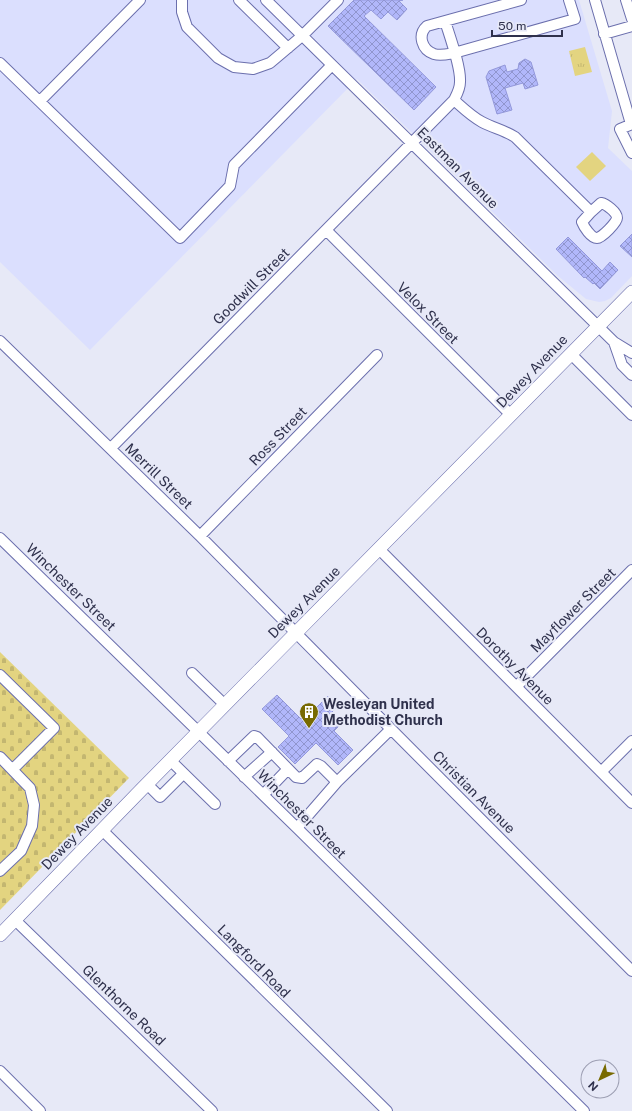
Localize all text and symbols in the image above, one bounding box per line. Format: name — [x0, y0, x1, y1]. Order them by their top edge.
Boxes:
scale bar — [492, 12, 562, 38]
text: 50 m — [498, 19, 526, 33]
street label: Eastman Avenue — [414, 124, 502, 212]
street label: Goodwill Street — [209, 244, 293, 328]
street label: Velox Street — [394, 279, 462, 347]
street label: Dewey Avenue — [493, 331, 571, 411]
street label: Ross Street — [246, 403, 310, 469]
street label: Merrill Street — [122, 440, 196, 512]
street label: Winchester Street — [23, 540, 119, 634]
street label: Dewey Avenue — [265, 563, 343, 641]
street label: Mayflower Street — [527, 564, 619, 656]
street label: Dorothy Avenue — [473, 624, 557, 708]
place label: Wesleyan United Methodist Church — [323, 696, 443, 728]
building icon: Wesleyan United Methodist Church — [298, 701, 320, 729]
street label: Christian Avenue — [430, 748, 519, 837]
street label: Winchester Street — [255, 767, 349, 861]
street label: Dewey Avenue — [38, 793, 116, 873]
street label: Langford Road — [214, 921, 294, 1001]
street label: Glenthorne Road — [79, 961, 169, 1049]
north arrow — [580, 1059, 620, 1099]
text: N — [586, 1079, 600, 1093]

